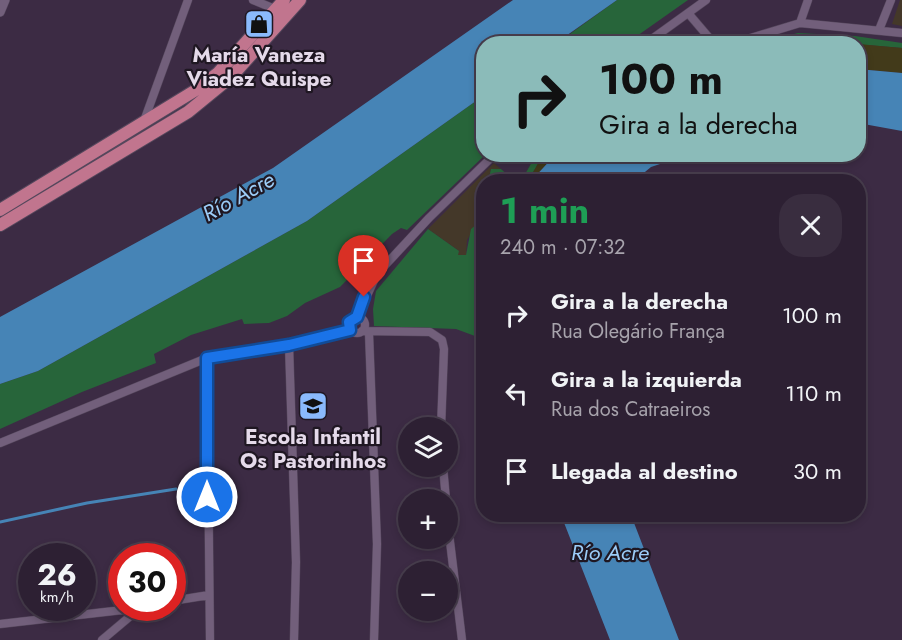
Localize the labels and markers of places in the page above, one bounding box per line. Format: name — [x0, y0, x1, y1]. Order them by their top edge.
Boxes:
shop icon: María Vaneza Viadez Quispe — [243, 8, 275, 40]
place label: María Vaneza Viadez Quispe — [185, 40, 332, 94]
pin — [338, 235, 389, 297]
school or university icon: Escola Infantil Os Pastorinhos — [297, 390, 329, 422]
place label: Escola Infantil Os Pastorinhos — [240, 422, 386, 476]

